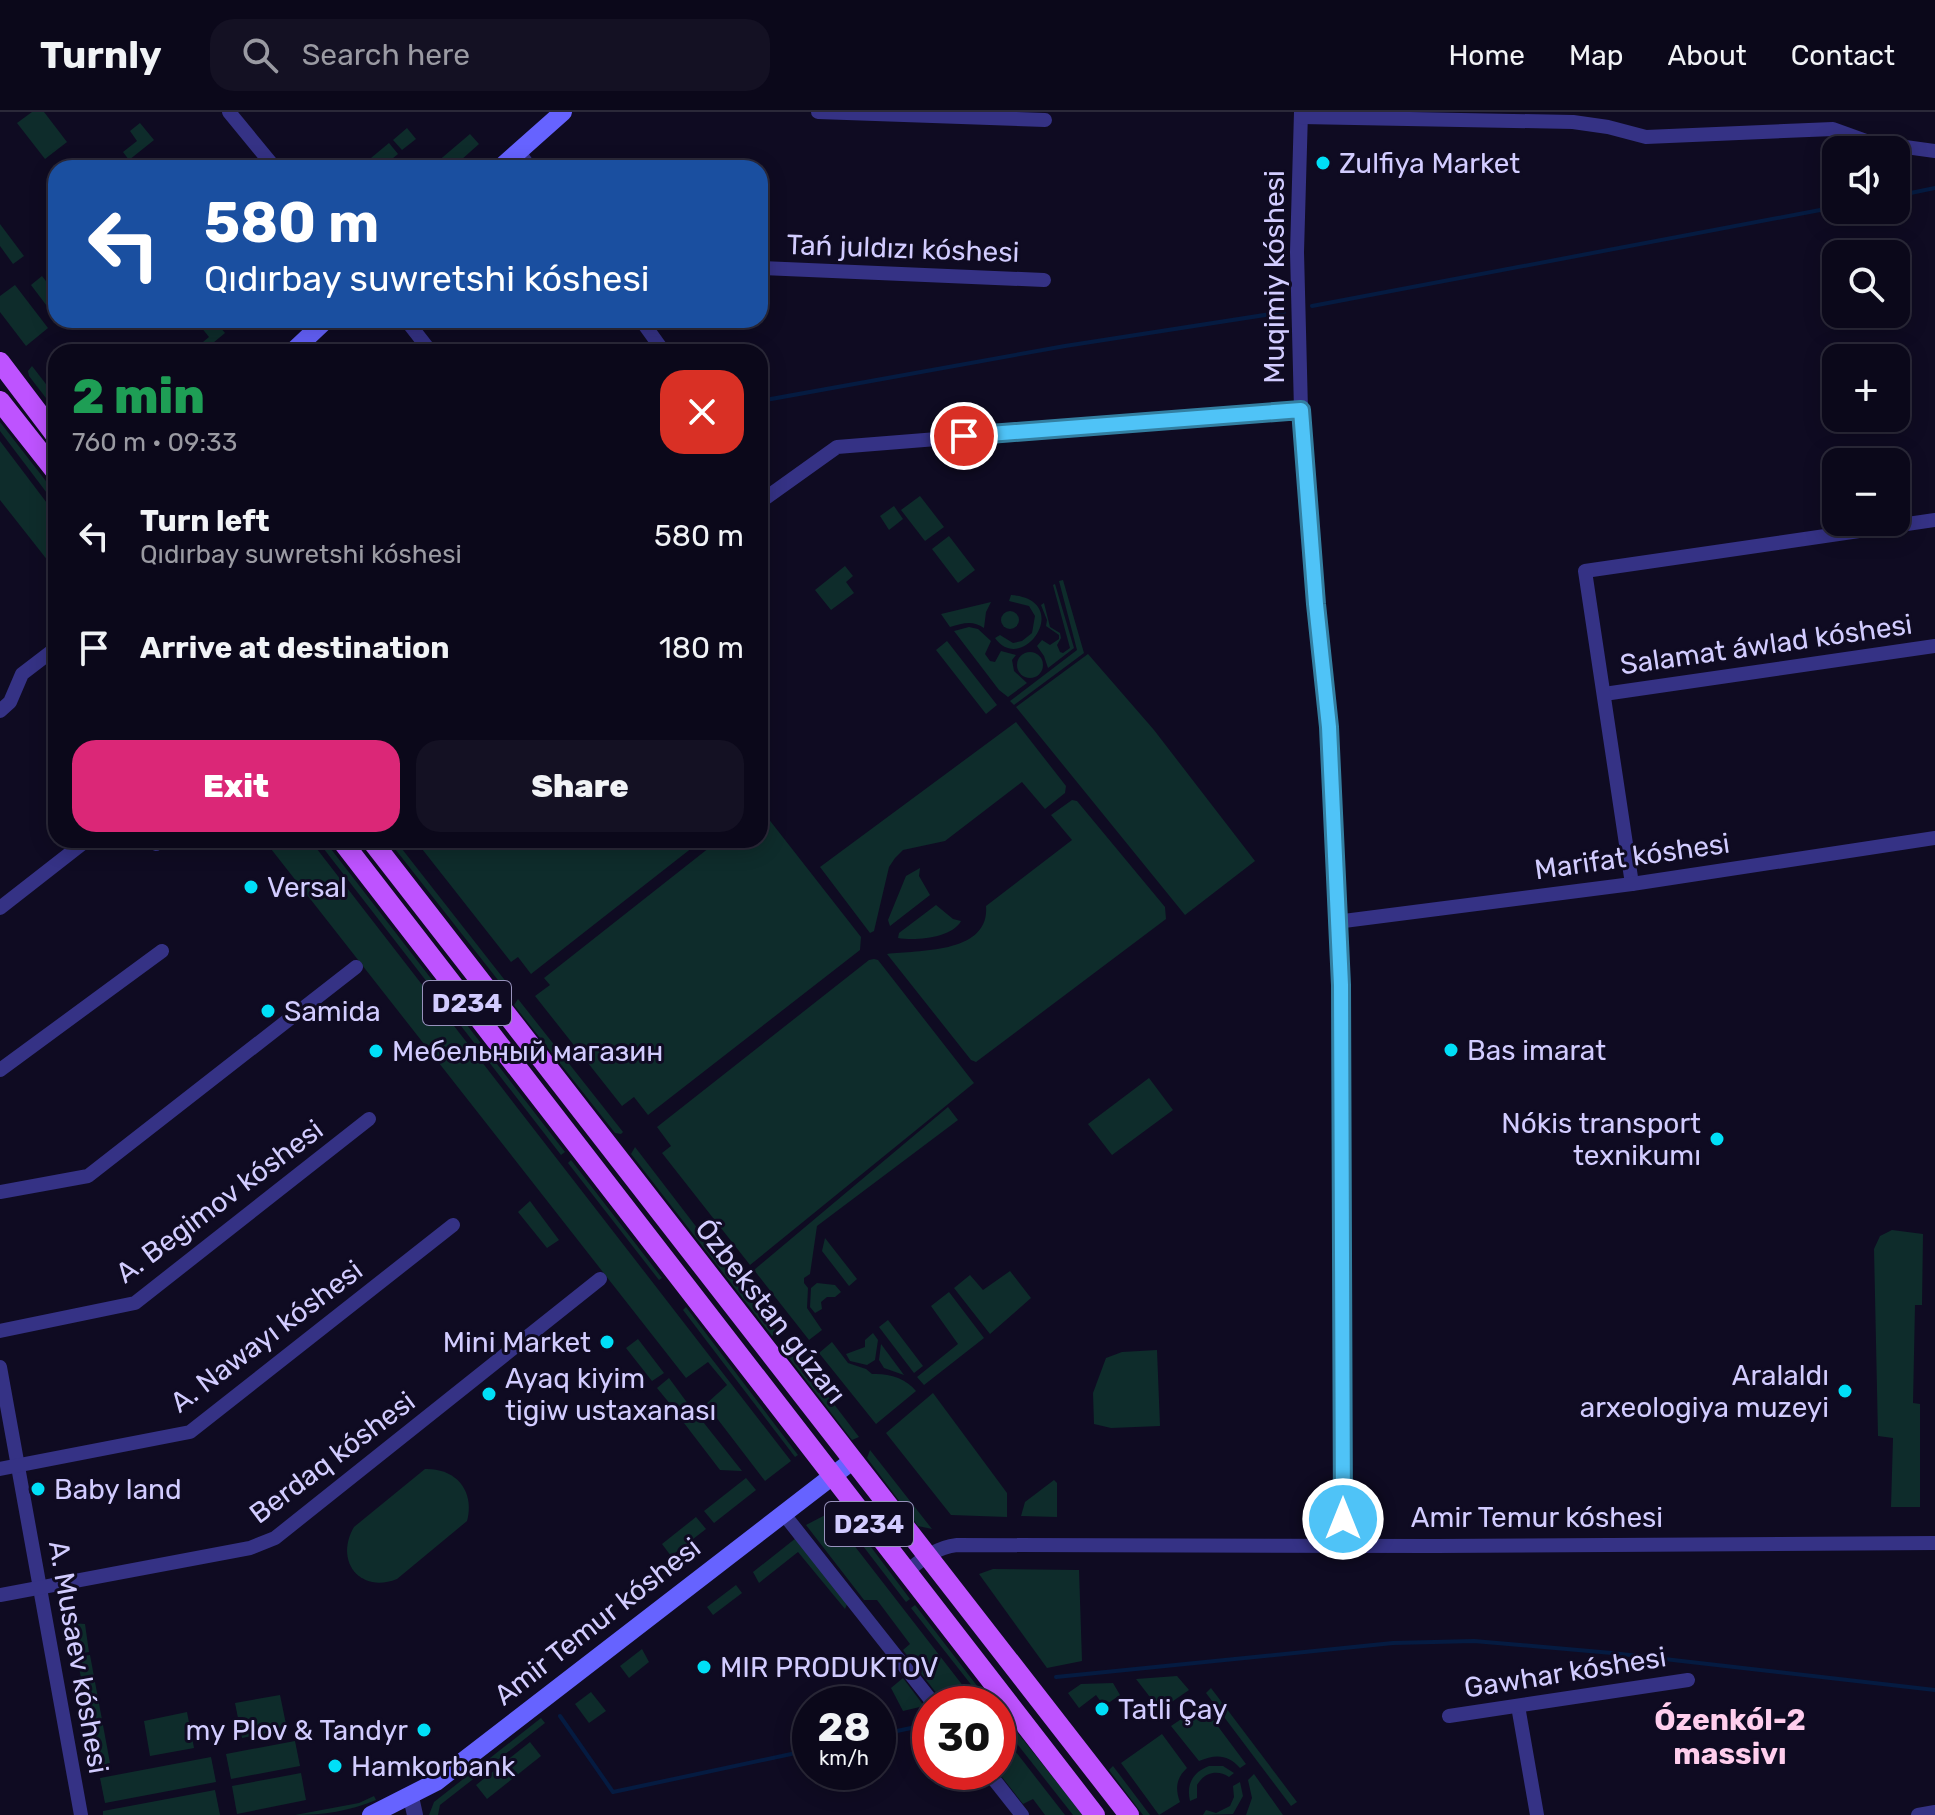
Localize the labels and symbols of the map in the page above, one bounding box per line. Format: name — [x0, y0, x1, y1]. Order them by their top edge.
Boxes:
place label: Zulfiya Market — [1339, 147, 1520, 180]
marker: Zulfiya Market — [1314, 154, 1332, 172]
street label: Muqimiy kóshesi — [1258, 170, 1291, 384]
street label: Tań juldızı kóshesi — [786, 228, 1020, 269]
pin — [930, 402, 998, 470]
street label: Salamat áwlad kóshesi — [1618, 608, 1914, 681]
street label: Marifat kóshesi — [1532, 826, 1732, 887]
place label: Versal — [267, 871, 347, 904]
marker: Versal — [242, 878, 260, 896]
road number: D234 — [423, 981, 511, 1025]
place label: Samida — [284, 995, 381, 1028]
marker: Samida — [259, 1002, 277, 1020]
place label: Bas imarat — [1467, 1034, 1606, 1067]
place label: Мебельный магазин — [392, 1035, 663, 1068]
marker: Bas imarat — [1442, 1041, 1460, 1059]
marker: Мебельный магазин — [367, 1042, 385, 1060]
place label: Nókis transport texnikumı — [1501, 1107, 1701, 1172]
street label: A. Begimov kóshesi — [109, 1113, 329, 1290]
marker: Nókis transport texnikumı — [1708, 1130, 1726, 1148]
street label: Ózbekstan gúzarı — [688, 1213, 853, 1410]
street label: A. Nawayı kóshesi — [164, 1254, 369, 1419]
place label: Mini Market — [443, 1326, 591, 1359]
marker: Mini Market — [598, 1333, 616, 1351]
place label: Aralaldı arxeologiya muzeyi — [1580, 1359, 1829, 1424]
place label: Ayaq kiyim tigiw ustaxanası — [505, 1362, 716, 1427]
marker: Aralaldı arxeologiya muzeyi — [1836, 1382, 1854, 1400]
street label: Berdaq kóshesi — [243, 1385, 421, 1530]
marker: Ayaq kiyim tigiw ustaxanası — [480, 1385, 498, 1403]
place label: Baby land — [54, 1473, 182, 1506]
position arrow — [1301, 1477, 1385, 1561]
marker: Baby land — [29, 1480, 47, 1498]
street label: Amir Temur kóshesi — [1411, 1501, 1663, 1534]
road number: D234 — [825, 1502, 913, 1546]
street label: Amir Temur kóshesi — [488, 1531, 707, 1712]
street label: A. Musaev kóshesi — [42, 1538, 115, 1776]
street label: Gawhar kóshesi — [1462, 1640, 1669, 1705]
place label: MIR PRODUKTOV — [720, 1651, 939, 1684]
marker: MIR PRODUKTOV — [695, 1658, 713, 1676]
speed limit sign: 30 — [912, 1686, 1016, 1790]
place label: Tatli Çay — [1118, 1693, 1228, 1726]
marker: Tatli Çay — [1093, 1700, 1111, 1718]
district label: Ózenkól-2 massivı — [1654, 1702, 1806, 1772]
place label: my Plov & Tandyr — [186, 1714, 408, 1747]
marker: my Plov & Tandyr — [415, 1721, 433, 1739]
place label: Hamkorbank — [351, 1750, 516, 1783]
marker: Hamkorbank — [326, 1757, 344, 1775]

